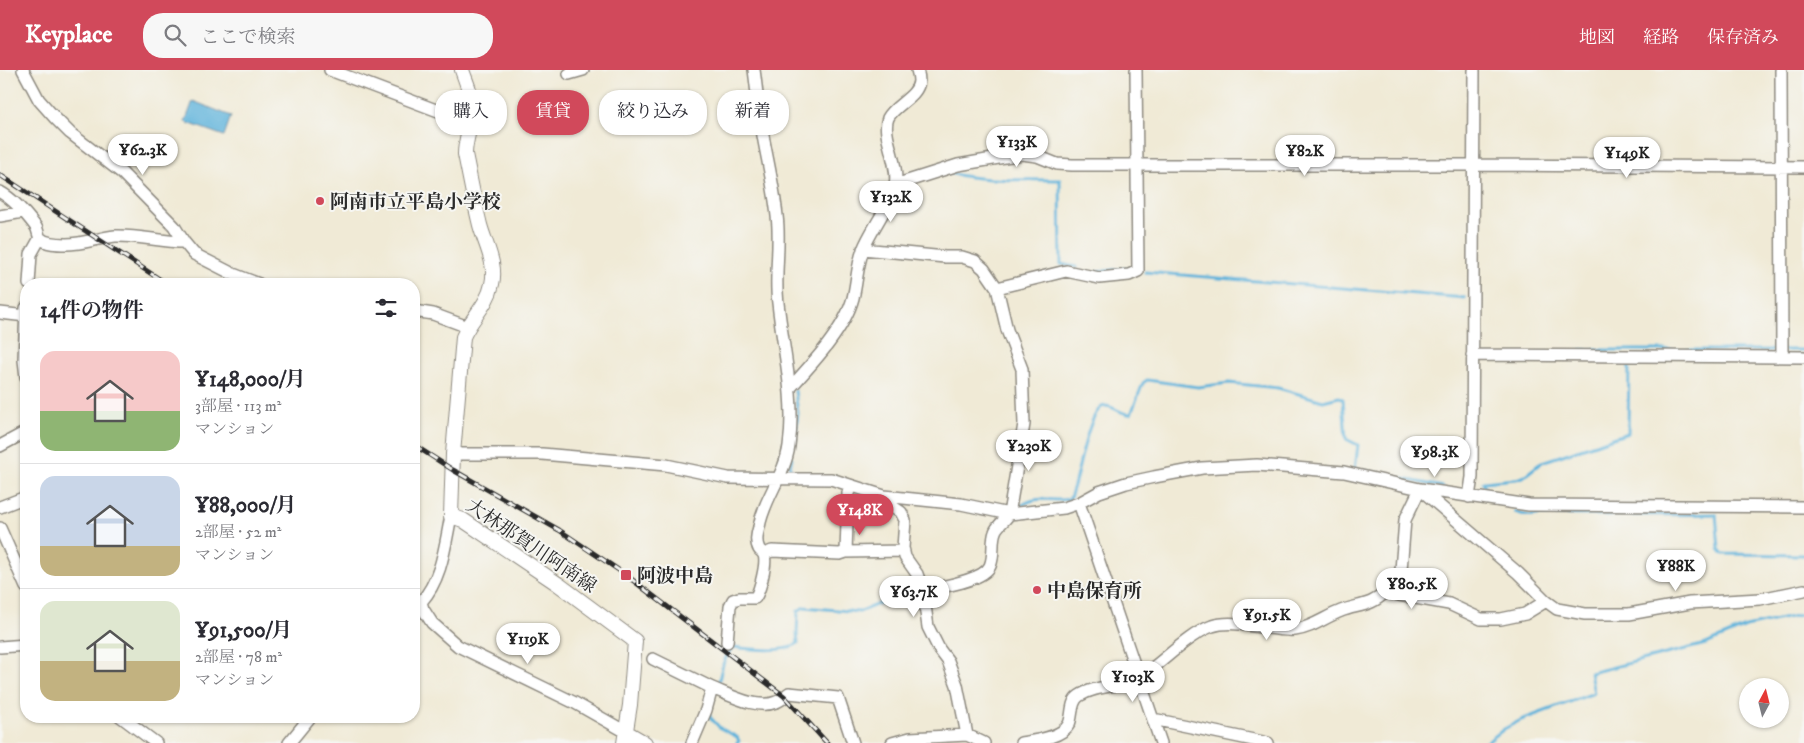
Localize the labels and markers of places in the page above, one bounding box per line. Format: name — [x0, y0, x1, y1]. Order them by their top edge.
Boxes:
pin: ¥133K — [982, 126, 1052, 168]
pin: ¥62.3K — [102, 134, 184, 176]
pin: ¥82K — [1275, 134, 1335, 177]
pin: ¥149K — [1592, 136, 1662, 179]
pin: ¥132K — [856, 180, 926, 223]
place label: 阿南市立平島小学校 — [330, 191, 501, 214]
marker: 阿南市立平島小学校 — [314, 195, 326, 207]
pin: ¥230K — [994, 430, 1064, 472]
pin: ¥98.3K — [1394, 436, 1476, 478]
pin: ¥148K — [825, 494, 895, 536]
pin: ¥88K — [1646, 550, 1706, 592]
place label: 阿波中島 — [637, 565, 713, 588]
marker: 阿波中島 — [619, 568, 633, 582]
pin: ¥80.5K — [1371, 568, 1453, 610]
pin: ¥63.7K — [873, 576, 955, 618]
place label: 中島保育所 — [1047, 580, 1142, 603]
marker: 中島保育所 — [1031, 584, 1043, 596]
pin: ¥91.5K — [1226, 598, 1308, 641]
pin: ¥119K — [493, 622, 563, 665]
pin: ¥103K — [1098, 660, 1168, 703]

